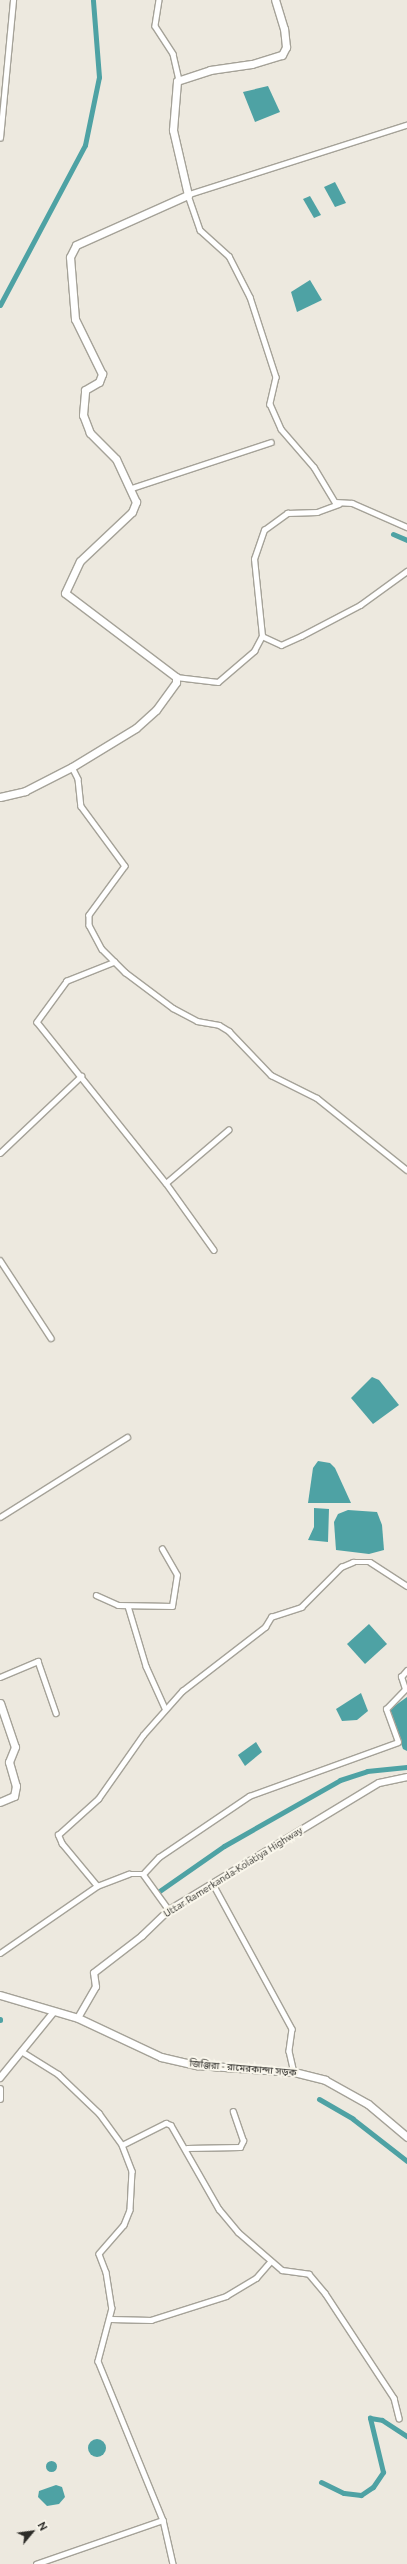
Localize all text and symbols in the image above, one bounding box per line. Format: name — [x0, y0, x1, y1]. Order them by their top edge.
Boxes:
street label: Uttar Ramerkanda-Kolatiya Highway — [161, 1824, 305, 1920]
street label: জিঞ্জিরা - রামেরকান্দা সড়ক — [189, 2057, 297, 2079]
north arrow — [12, 2512, 52, 2552]
text: N — [35, 2520, 50, 2533]

